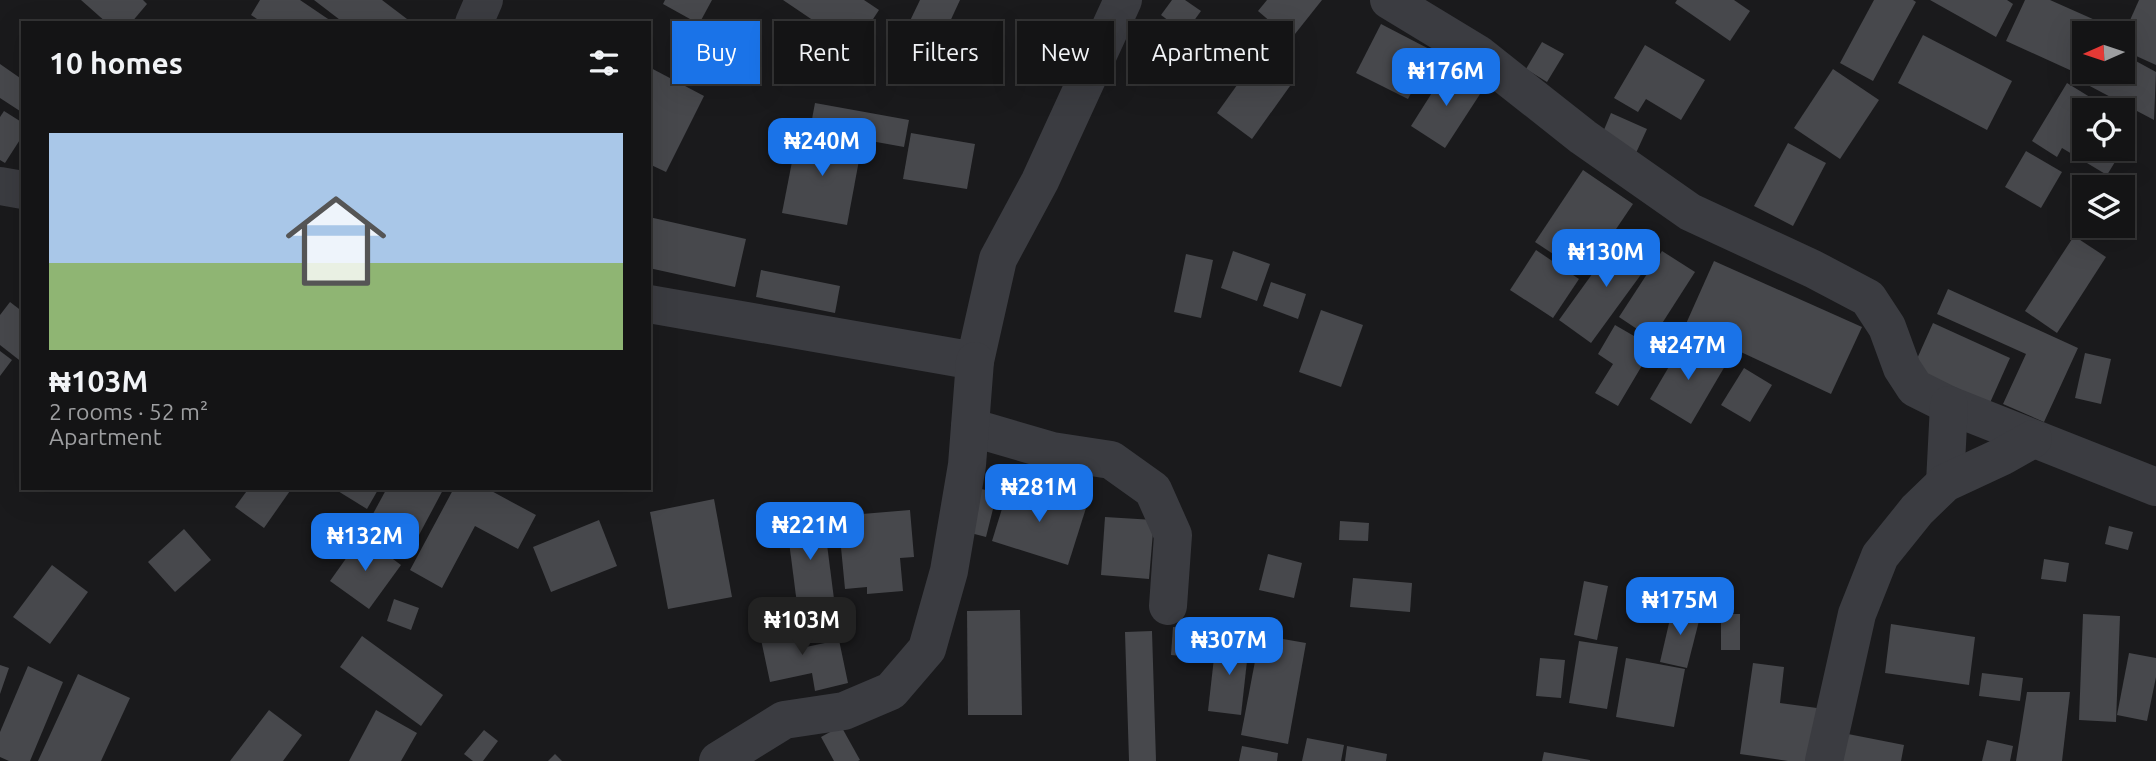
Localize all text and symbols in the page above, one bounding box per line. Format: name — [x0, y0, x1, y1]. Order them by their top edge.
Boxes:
chip: Buy — [672, 21, 760, 84]
chip: Rent — [774, 21, 874, 84]
chip: Filters — [888, 21, 1003, 84]
chip: New — [1017, 21, 1114, 84]
chip: Apartment — [1128, 21, 1293, 84]
north arrow — [2072, 21, 2135, 84]
map controls — [2072, 21, 2135, 238]
icon: filters — [585, 44, 623, 82]
text: 10 homes — [49, 46, 183, 80]
pin: ₦176M — [1397, 48, 1495, 108]
text: ₦176M — [1408, 58, 1484, 83]
button: locate — [2072, 98, 2135, 161]
pin: ₦240M — [773, 118, 871, 178]
text: ₦240M — [784, 128, 860, 153]
button: layers — [2072, 175, 2135, 238]
icon: home — [273, 178, 399, 304]
pin: ₦130M — [1557, 230, 1655, 289]
text: ₦130M — [1568, 239, 1644, 264]
pin: ₦247M — [1639, 322, 1737, 382]
text: ₦247M — [1650, 332, 1726, 357]
text: ₦103M — [49, 364, 148, 398]
text: 2 rooms · 52 m² — [49, 399, 208, 424]
text: Apartment — [49, 424, 162, 449]
pin: ₦281M — [990, 464, 1088, 524]
text: ₦281M — [1001, 474, 1077, 499]
pin: ₦221M — [761, 503, 859, 562]
text: ₦221M — [772, 512, 848, 537]
pin: ₦132M — [316, 514, 414, 573]
text: ₦132M — [327, 523, 403, 548]
pin: ₦175M — [1631, 578, 1729, 637]
text: ₦175M — [1642, 587, 1718, 612]
pin: ₦103M — [753, 598, 851, 657]
text: ₦103M — [764, 607, 840, 632]
pin: ₦307M — [1180, 618, 1278, 677]
text: ₦307M — [1191, 627, 1267, 652]

